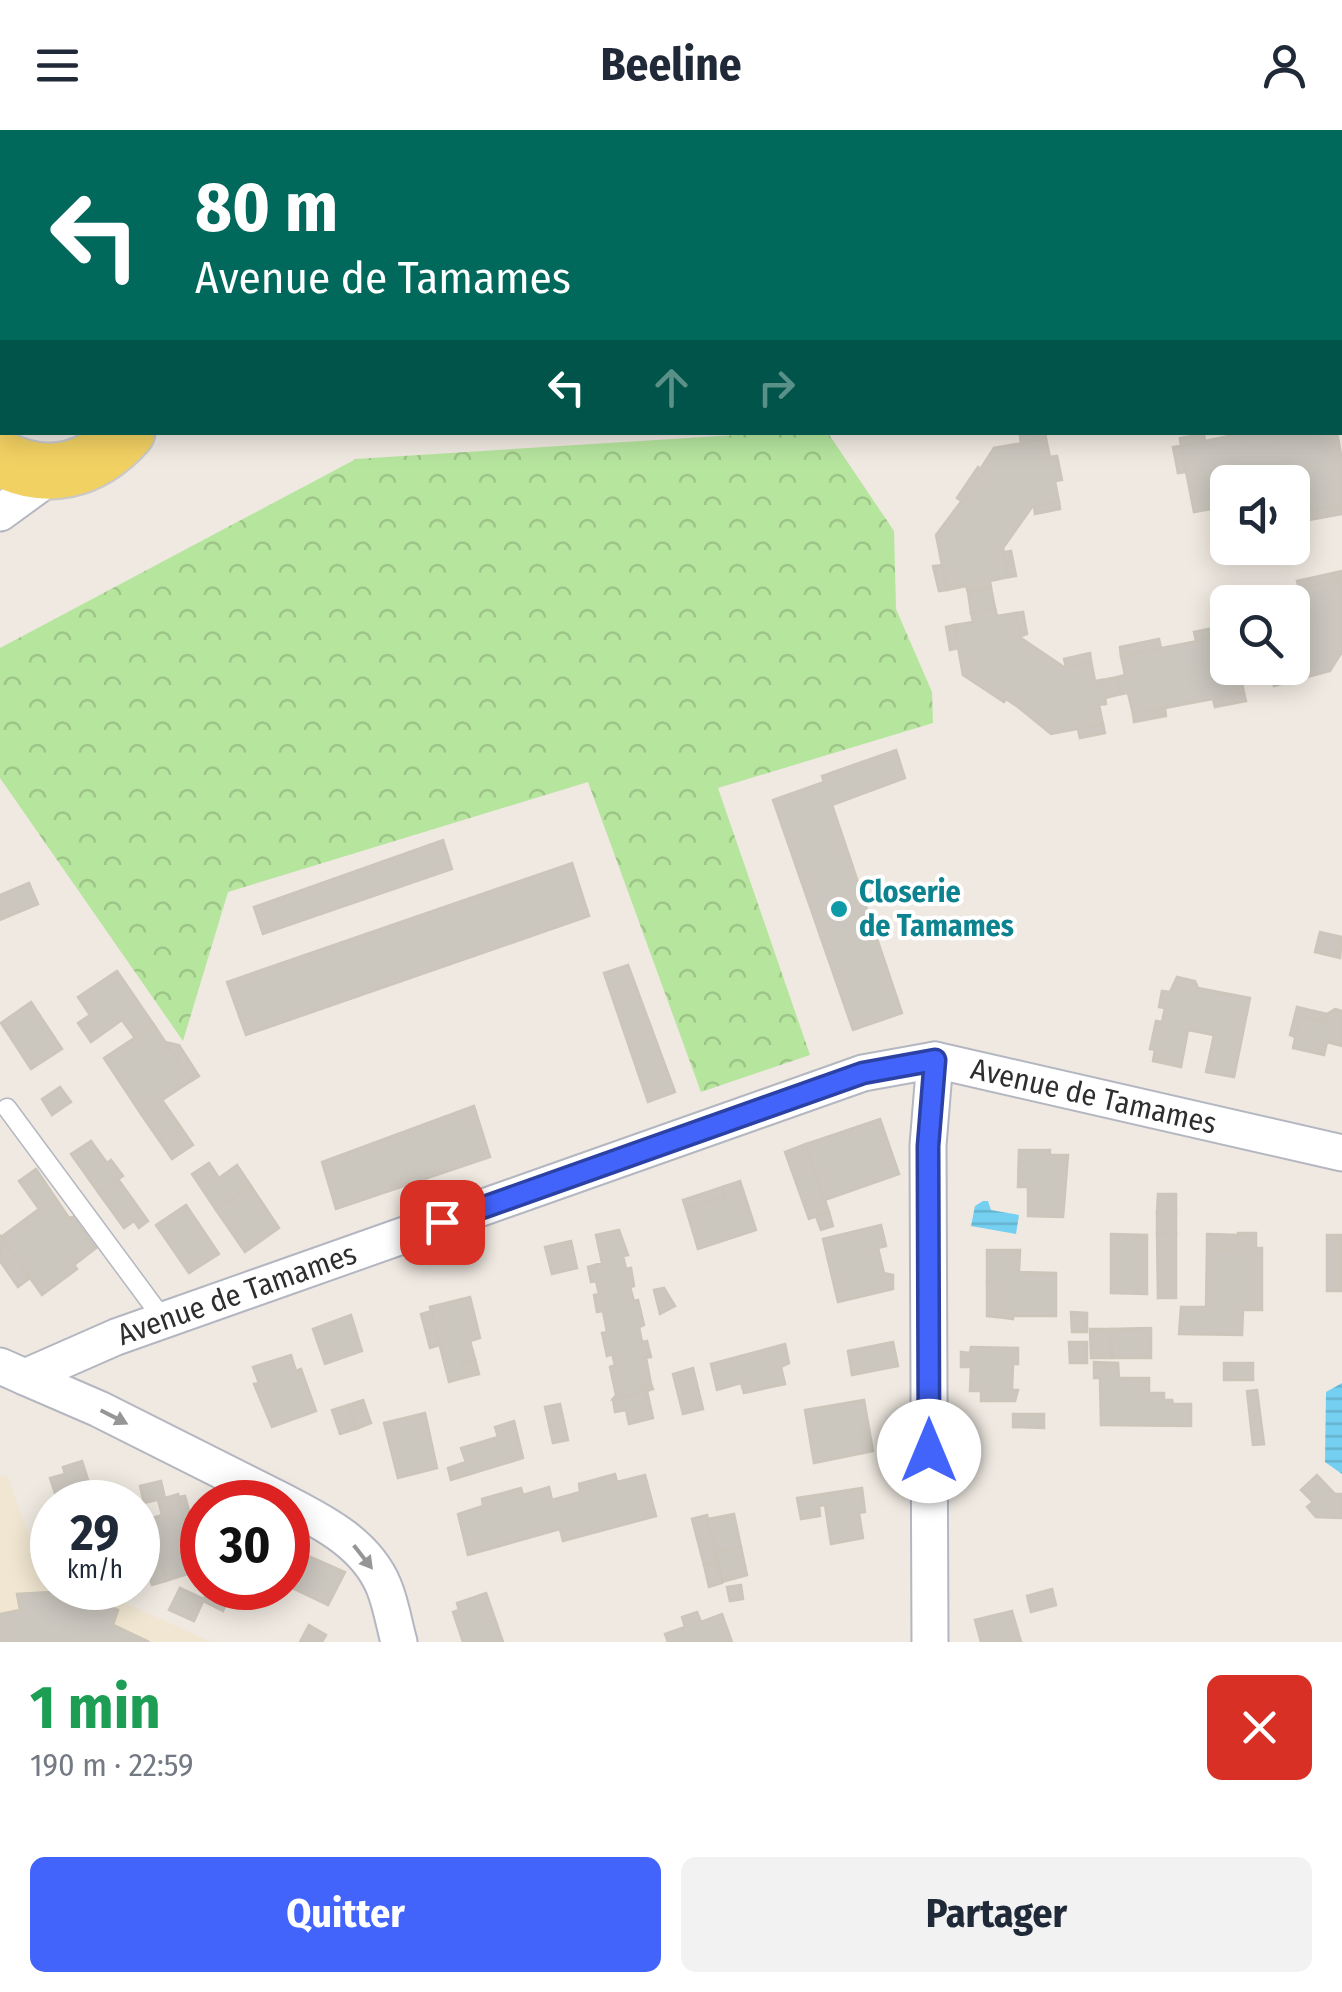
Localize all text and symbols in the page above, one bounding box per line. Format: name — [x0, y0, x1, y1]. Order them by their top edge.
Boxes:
icon: menu — [30, 38, 85, 93]
text: Beeline — [600, 38, 742, 92]
icon: person — [1257, 38, 1312, 93]
text: 80 m — [195, 166, 338, 250]
icon: left — [30, 170, 160, 300]
text: Avenue de Tamames — [195, 251, 571, 305]
icon: left — [539, 360, 594, 415]
icon: ahead — [644, 360, 699, 415]
icon: right — [749, 360, 804, 415]
map controls — [1210, 465, 1310, 685]
button: sound — [1210, 465, 1310, 565]
button: search — [1210, 585, 1310, 685]
place label: Closerie de Tamames — [859, 874, 1014, 944]
marker: Closerie de Tamames — [828, 898, 850, 920]
street label: Avenue de Tamames — [967, 1051, 1220, 1142]
pin — [400, 1180, 485, 1265]
icon: arrive — [415, 1195, 470, 1250]
street label: Avenue de Tamames — [113, 1235, 361, 1353]
position arrow — [877, 1399, 981, 1503]
one-way arrow — [99, 1408, 128, 1425]
speed limit sign: 30 — [180, 1480, 310, 1610]
text: 29 — [71, 1503, 119, 1563]
one-way arrow — [352, 1545, 373, 1570]
text: km/h — [67, 1555, 123, 1585]
text: 1 min — [30, 1672, 161, 1744]
button: close — [1207, 1675, 1312, 1780]
text: 190 m · 22:59 — [30, 1746, 194, 1784]
button: Quitter — [30, 1857, 661, 1972]
button: Partager — [681, 1857, 1312, 1972]

